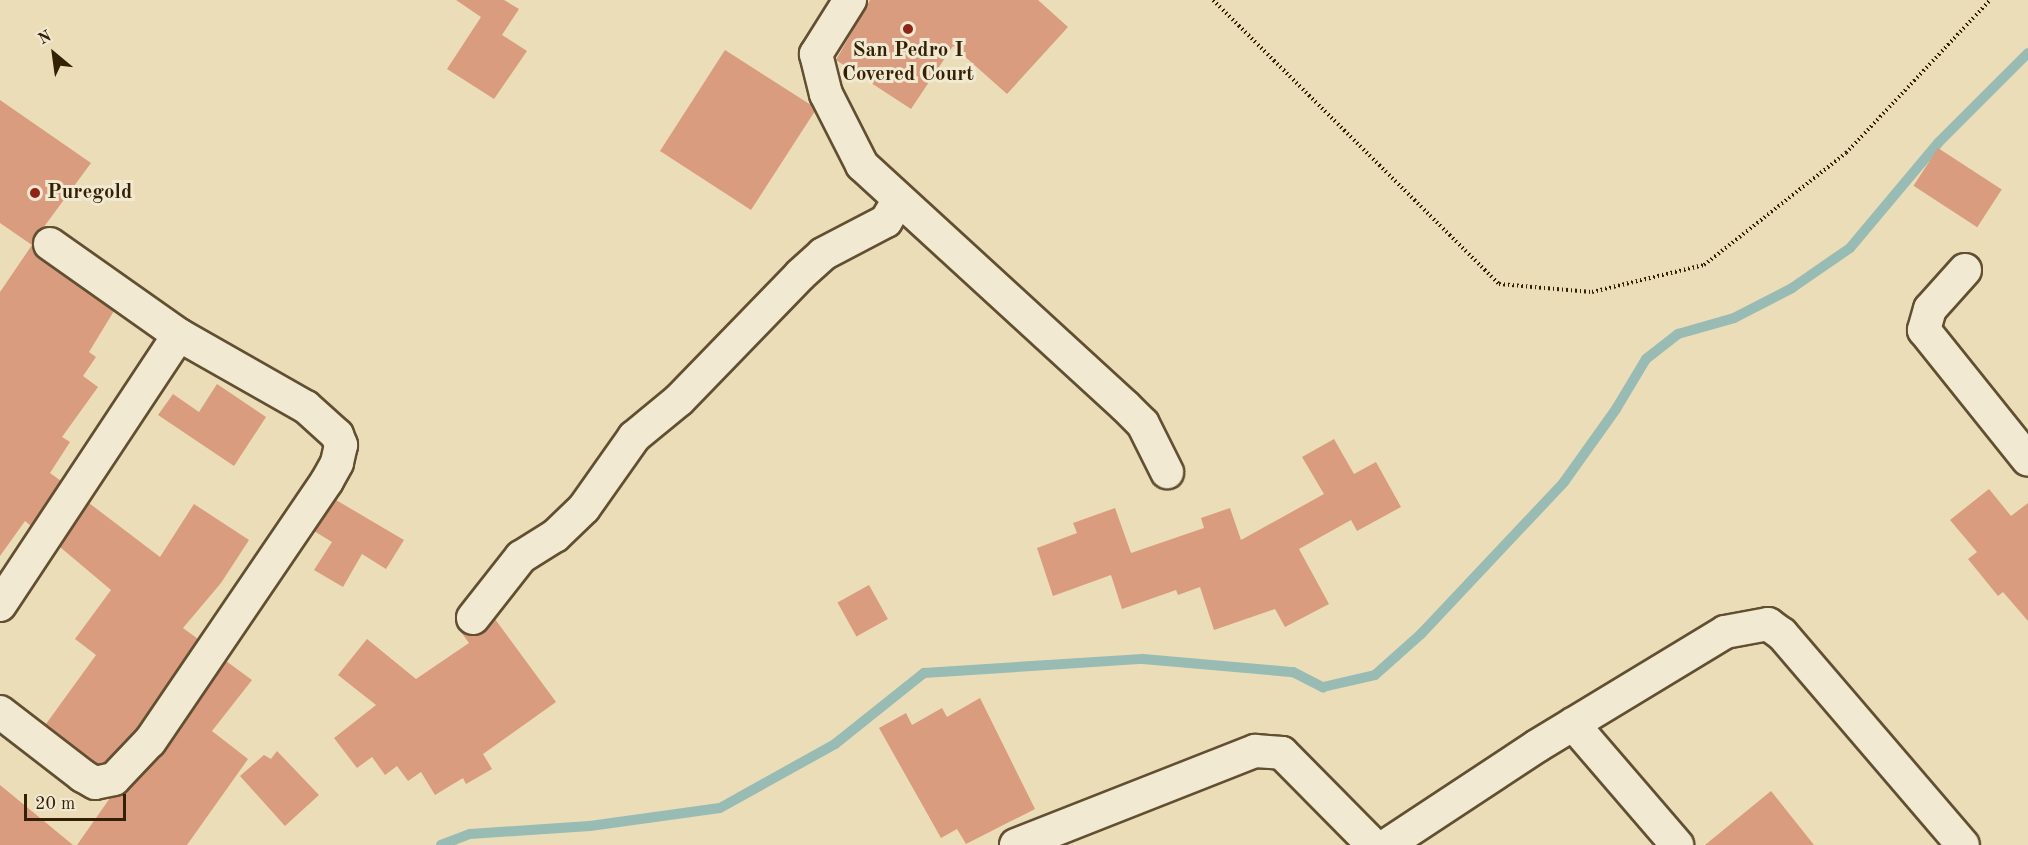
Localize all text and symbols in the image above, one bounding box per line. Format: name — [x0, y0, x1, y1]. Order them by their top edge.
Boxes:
marker: San Pedro I Covered Court — [901, 22, 915, 36]
north arrow — [24, 24, 84, 84]
text: N — [36, 28, 54, 48]
place label: San Pedro I Covered Court — [842, 38, 974, 88]
place label: Puregold — [47, 180, 132, 206]
marker: Puregold — [28, 186, 42, 200]
scale bar — [27, 782, 129, 820]
text: 20 m — [35, 795, 75, 813]

